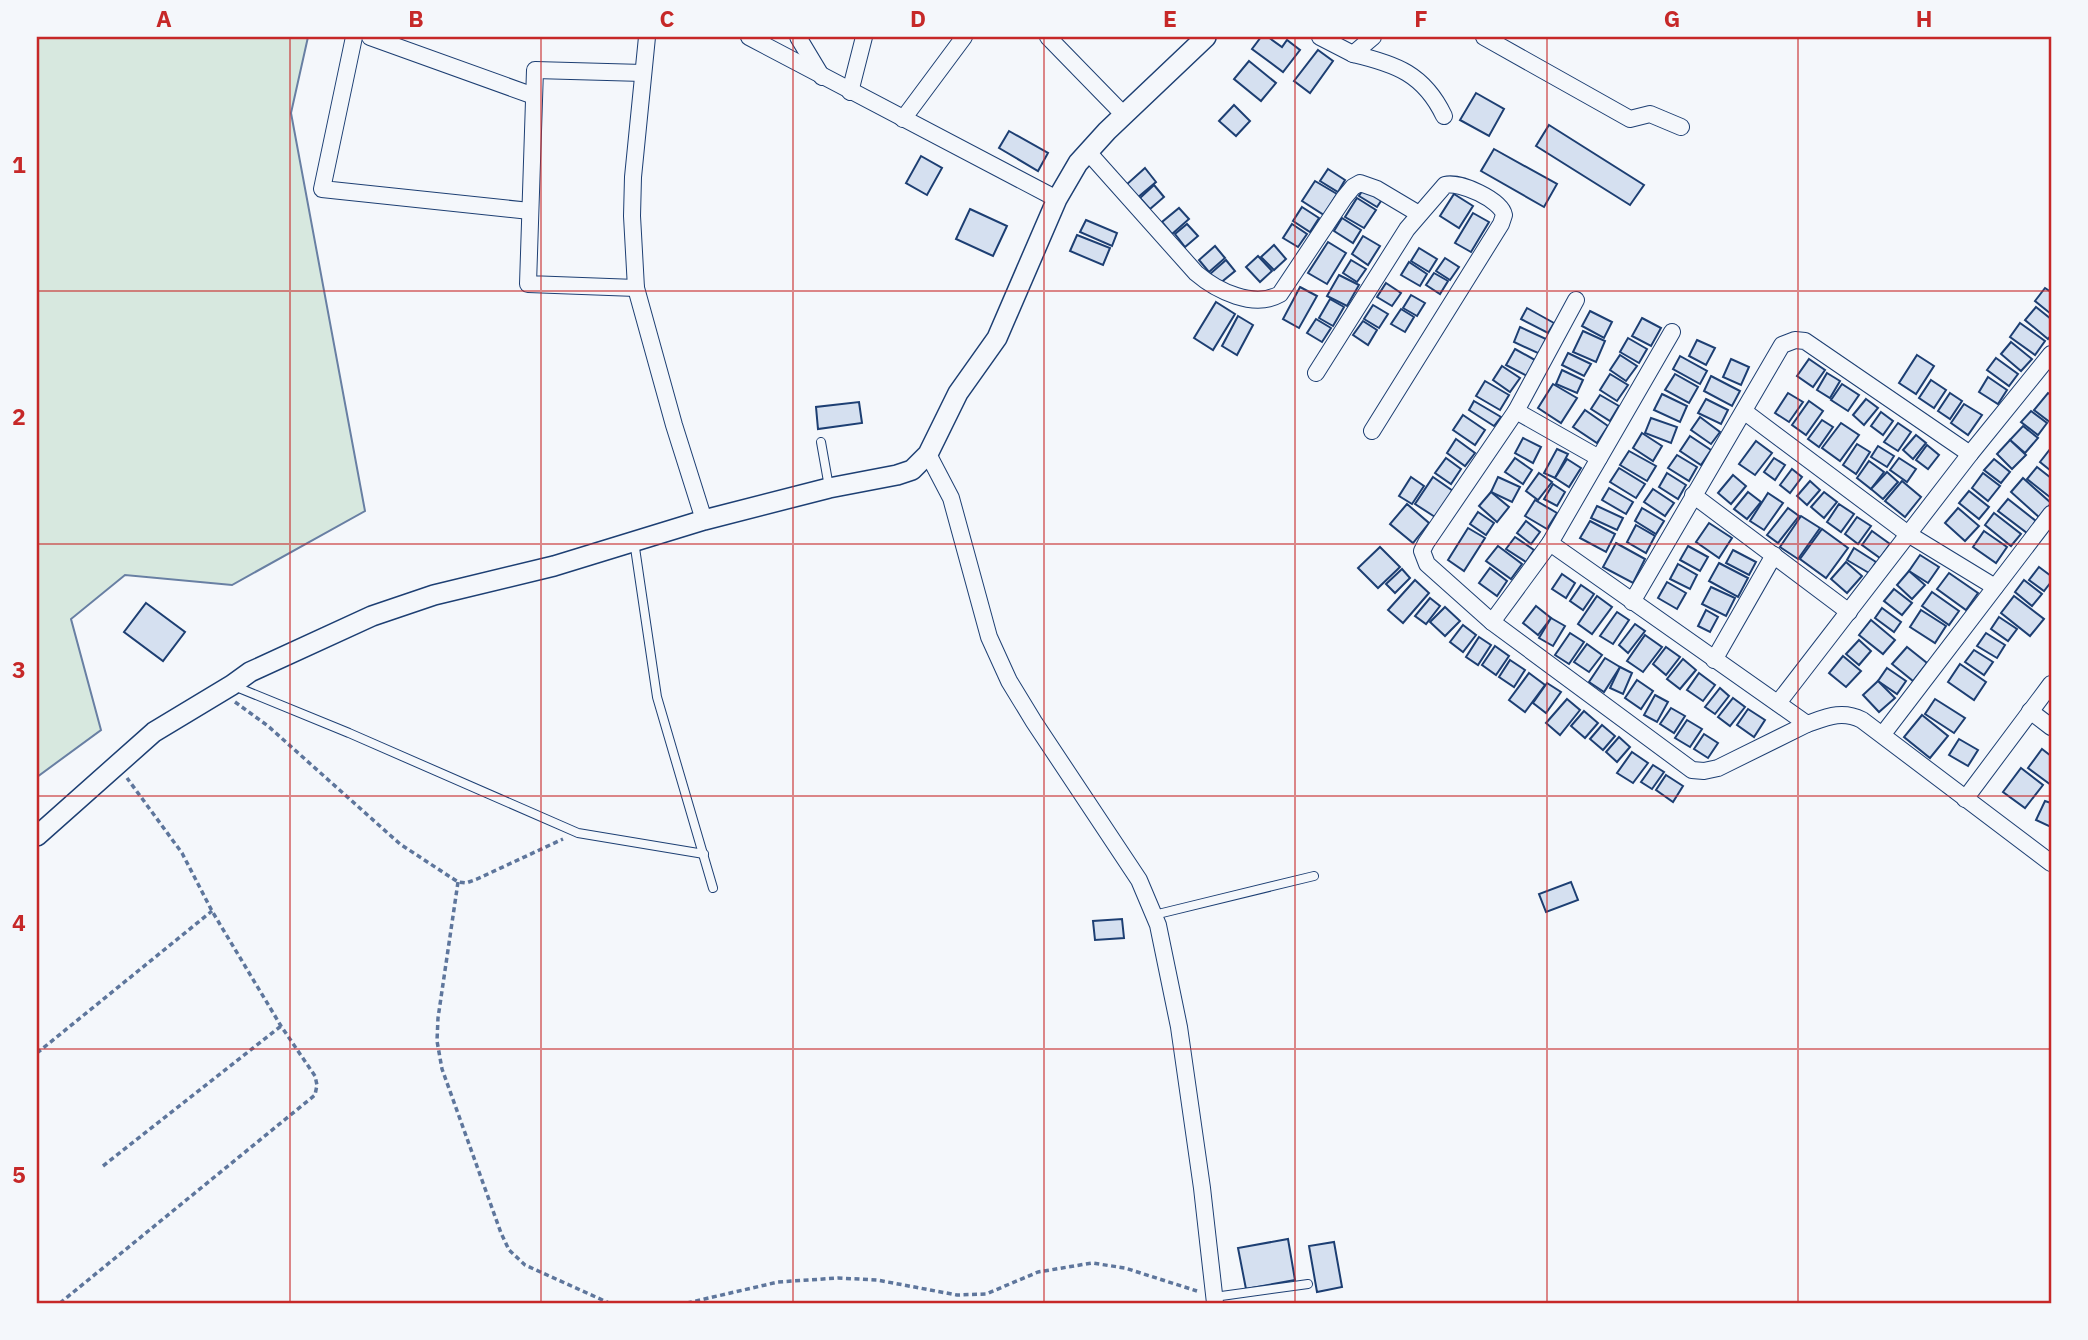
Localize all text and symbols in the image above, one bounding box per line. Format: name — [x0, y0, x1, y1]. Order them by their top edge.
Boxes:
text: A — [156, 3, 172, 33]
text: B — [408, 3, 424, 33]
text: C — [660, 3, 675, 33]
text: D — [910, 3, 926, 33]
text: E — [1163, 3, 1177, 33]
text: F — [1414, 3, 1428, 33]
text: G — [1664, 3, 1680, 33]
text: H — [1916, 3, 1932, 33]
text: 1 — [12, 149, 26, 179]
text: 2 — [12, 401, 26, 431]
text: 3 — [12, 654, 26, 684]
text: 4 — [12, 907, 26, 937]
text: 5 — [12, 1159, 26, 1189]

